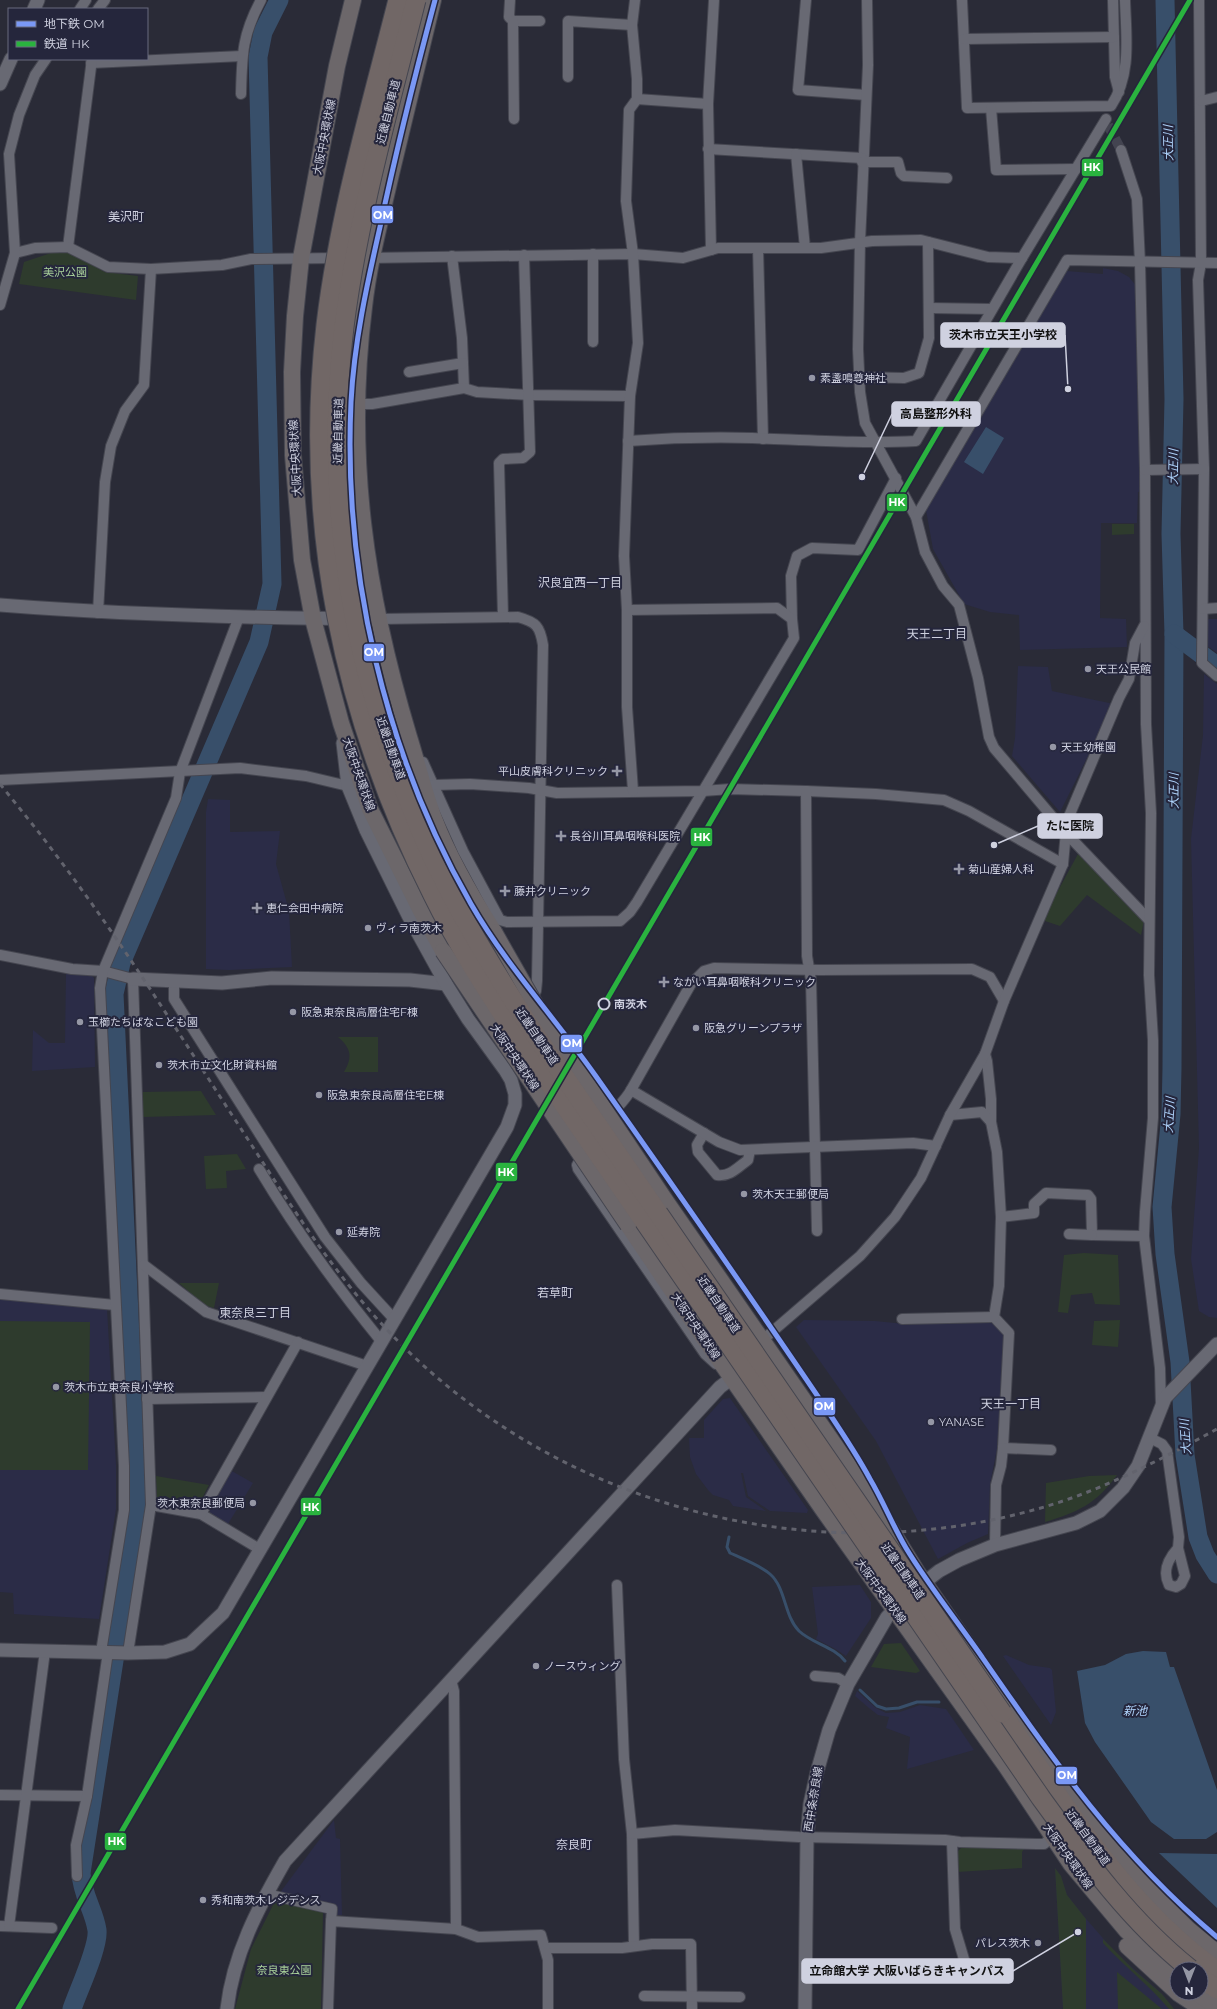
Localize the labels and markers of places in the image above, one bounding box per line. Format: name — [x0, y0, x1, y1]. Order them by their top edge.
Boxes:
callout: 茨木市立天王小学校 — [941, 323, 1065, 347]
place label: 素盞鳴尊神社 — [820, 371, 886, 385]
marker: 素盞鳴尊神社 — [807, 373, 817, 383]
callout: 高島整形外科 — [892, 402, 980, 426]
place label: 天王公民館 — [1096, 662, 1151, 676]
marker: 天王公民館 — [1083, 664, 1093, 674]
place label: 天王幼稚園 — [1061, 740, 1116, 754]
marker: 天王幼稚園 — [1048, 742, 1058, 752]
place label: 平山皮膚科クリニック — [498, 764, 608, 778]
marker: 平山皮膚科クリニック — [611, 765, 623, 777]
callout: たに医院 — [1038, 814, 1102, 838]
place label: 長谷川耳鼻咽喉科医院 — [570, 829, 680, 843]
marker: 長谷川耳鼻咽喉科医院 — [555, 830, 567, 842]
place label: 菊山産婦人科 — [968, 862, 1034, 876]
marker: 菊山産婦人科 — [953, 863, 965, 875]
place label: 藤井クリニック — [514, 884, 591, 898]
marker: 藤井クリニック — [499, 885, 511, 897]
place label: 恵仁会田中病院 — [266, 901, 343, 915]
marker: 恵仁会田中病院 — [251, 902, 263, 914]
place label: ヴィラ南茨木 — [376, 921, 442, 935]
marker: ヴィラ南茨木 — [363, 923, 373, 933]
place label: ながい耳鼻咽喉科クリニック — [673, 975, 816, 989]
marker: ながい耳鼻咽喉科クリニック — [658, 976, 670, 988]
marker: 南茨木 — [597, 997, 611, 1011]
place label: 南茨木 — [614, 997, 647, 1011]
place label: 阪急東奈良高層住宅F棟 — [301, 1005, 418, 1019]
marker: 阪急東奈良高層住宅F棟 — [288, 1007, 298, 1017]
place label: 玉櫛たちばなこども園 — [88, 1015, 198, 1029]
marker: 玉櫛たちばなこども園 — [75, 1017, 85, 1027]
place label: 阪急グリーンプラザ — [704, 1021, 802, 1035]
marker: 阪急グリーンプラザ — [691, 1023, 701, 1033]
place label: 茨木市立文化財資料館 — [167, 1058, 277, 1072]
marker: 茨木市立文化財資料館 — [154, 1060, 164, 1070]
place label: 阪急東奈良高層住宅E棟 — [327, 1088, 444, 1102]
marker: 阪急東奈良高層住宅E棟 — [314, 1090, 324, 1100]
place label: 茨木天王郵便局 — [752, 1187, 829, 1201]
marker: 茨木天王郵便局 — [739, 1189, 749, 1199]
place label: 延寿院 — [347, 1225, 380, 1239]
marker: 延寿院 — [334, 1227, 344, 1237]
place label: 茨木市立東奈良小学校 — [64, 1380, 174, 1394]
marker: 茨木市立東奈良小学校 — [51, 1382, 61, 1392]
place label: YANASE — [939, 1415, 984, 1429]
marker: YANASE — [926, 1417, 936, 1427]
place label: 茨木東奈良郵便局 — [157, 1496, 245, 1510]
marker: 茨木東奈良郵便局 — [248, 1498, 258, 1508]
place label: ノースウィング — [544, 1659, 620, 1673]
marker: ノースウィング — [531, 1661, 541, 1671]
place label: 秀和南茨木レジデンス — [211, 1893, 321, 1907]
marker: 秀和南茨木レジデンス — [198, 1895, 208, 1905]
place label: パレス茨木 — [975, 1936, 1030, 1950]
marker: パレス茨木 — [1033, 1938, 1043, 1948]
callout: 立命館大学 大阪いばらきキャンパス — [802, 1959, 1013, 1983]

